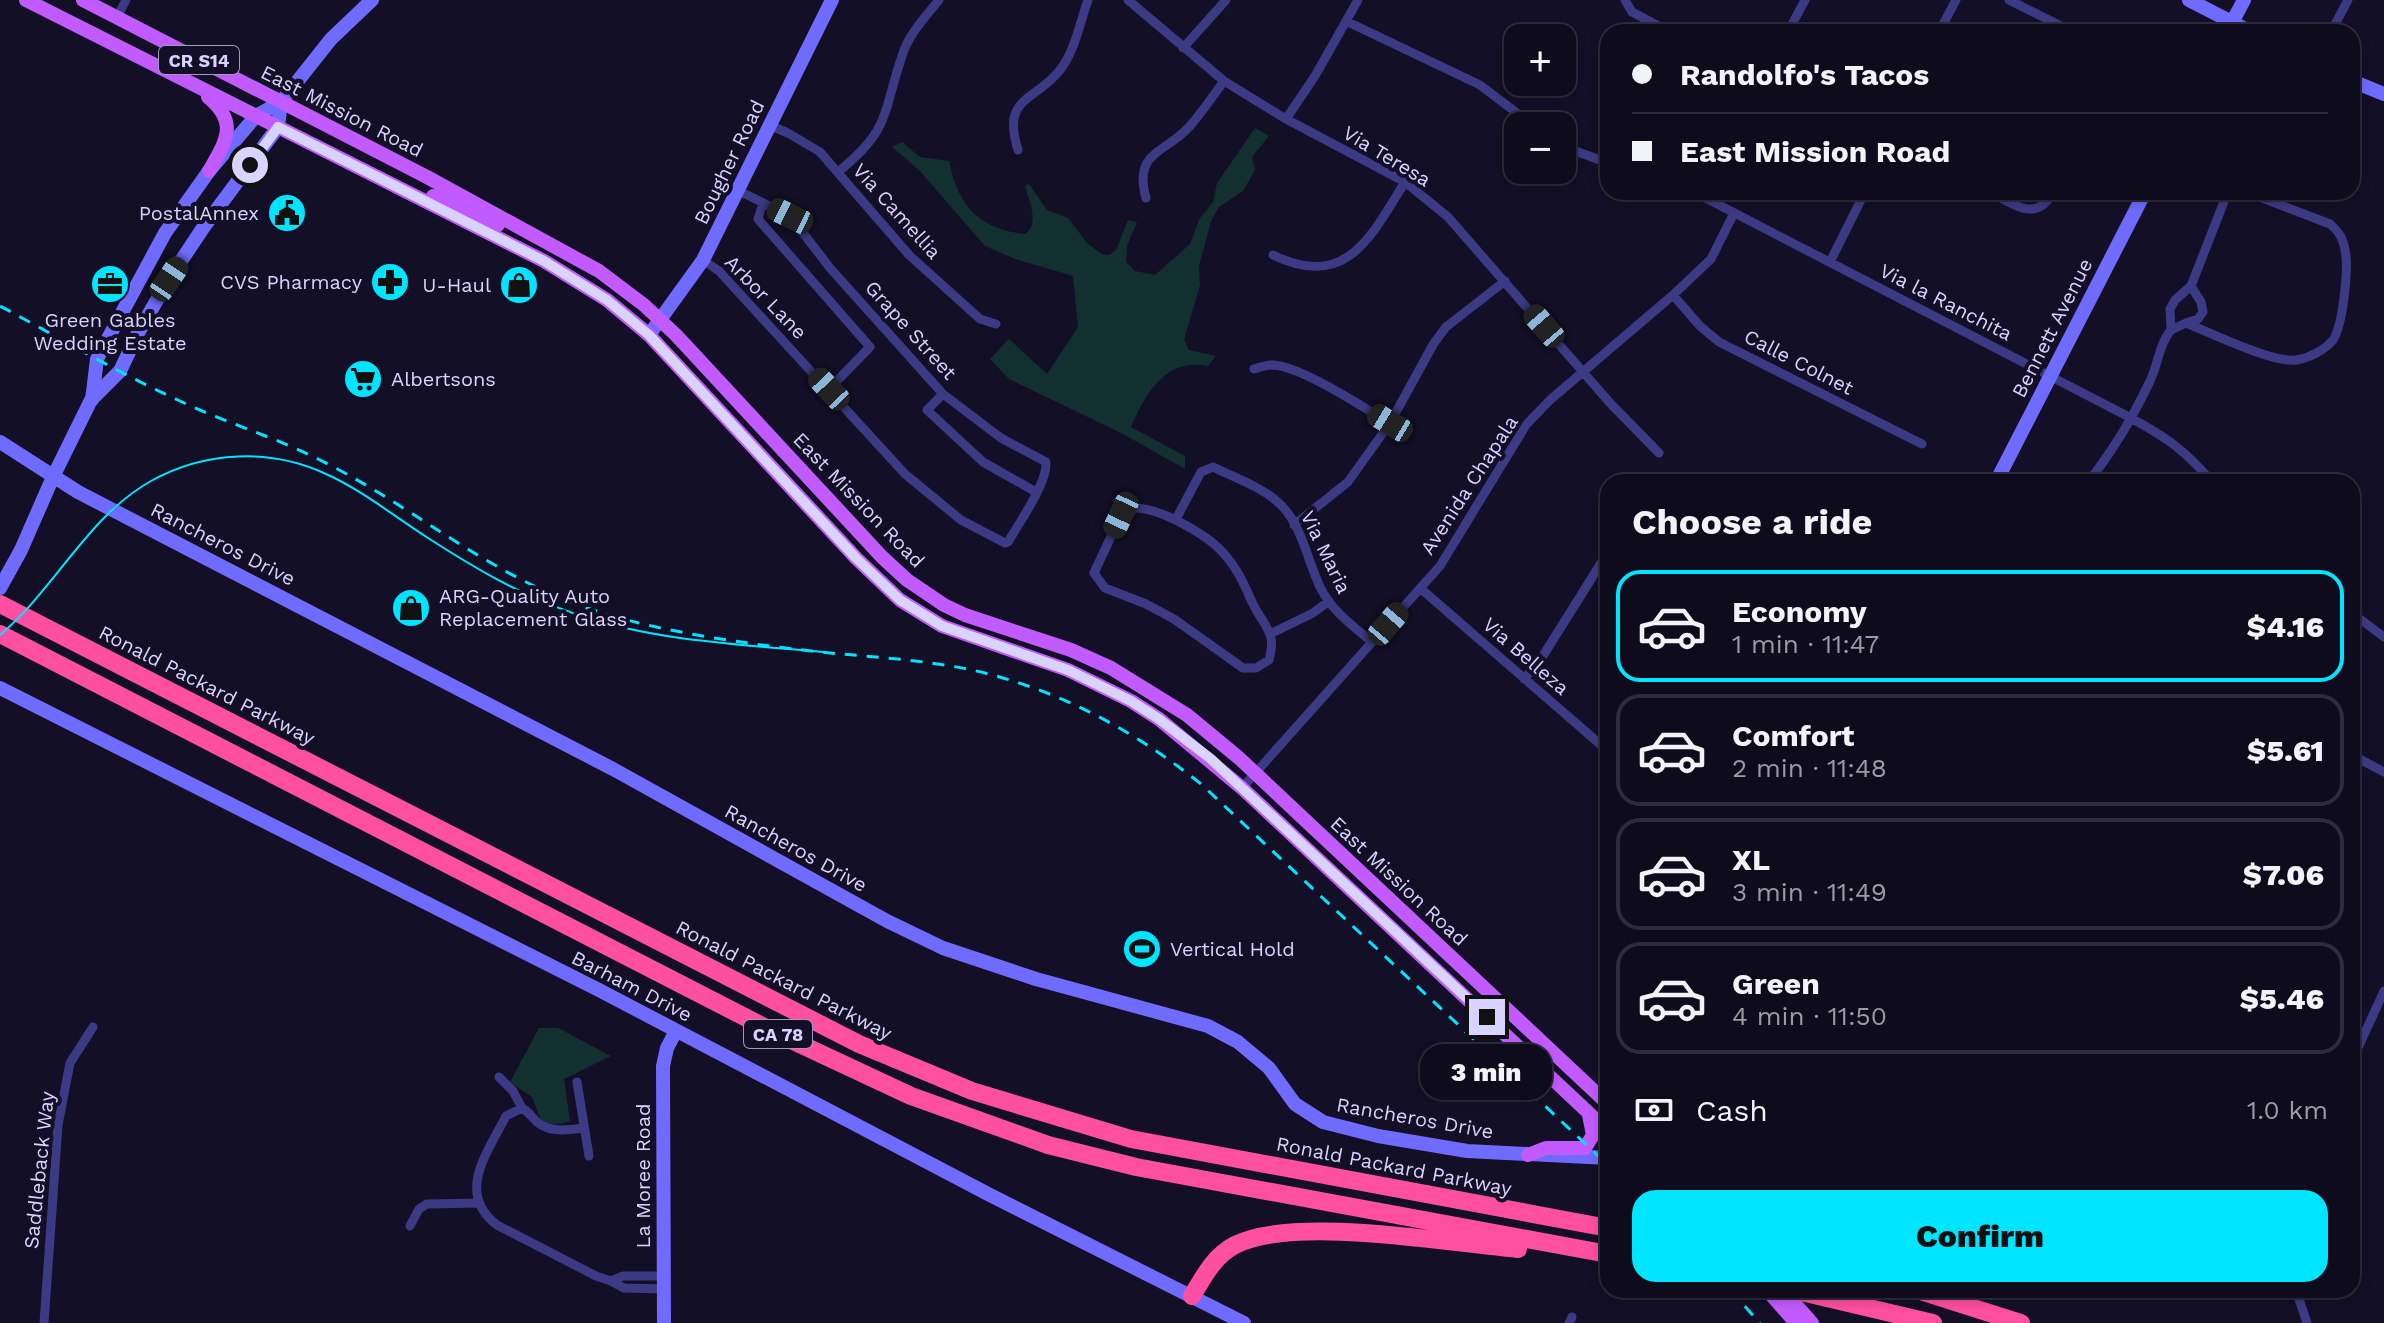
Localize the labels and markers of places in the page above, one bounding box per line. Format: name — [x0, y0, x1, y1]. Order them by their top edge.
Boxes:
public building icon: PostalAnnex — [266, 192, 308, 234]
place label: PostalAnnex — [139, 201, 259, 225]
pharmacy icon: CVS Pharmacy — [369, 261, 411, 303]
office icon: Green Gables Wedding Estate — [89, 263, 131, 305]
shop icon: U-Haul — [498, 264, 540, 306]
place label: CVS Pharmacy — [220, 270, 363, 294]
place label: U-Haul — [422, 273, 491, 297]
place label: Green Gables Wedding Estate — [34, 308, 186, 355]
supermarket icon: Albertsons — [342, 358, 384, 400]
place label: Albertsons — [391, 367, 496, 391]
place label: ARG-Quality Auto Replacement Glass — [439, 584, 627, 631]
shop icon: ARG-Quality Auto Replacement Glass — [390, 587, 432, 629]
sports icon: Vertical Hold — [1121, 928, 1163, 970]
place label: Vertical Hold — [1170, 937, 1295, 961]

